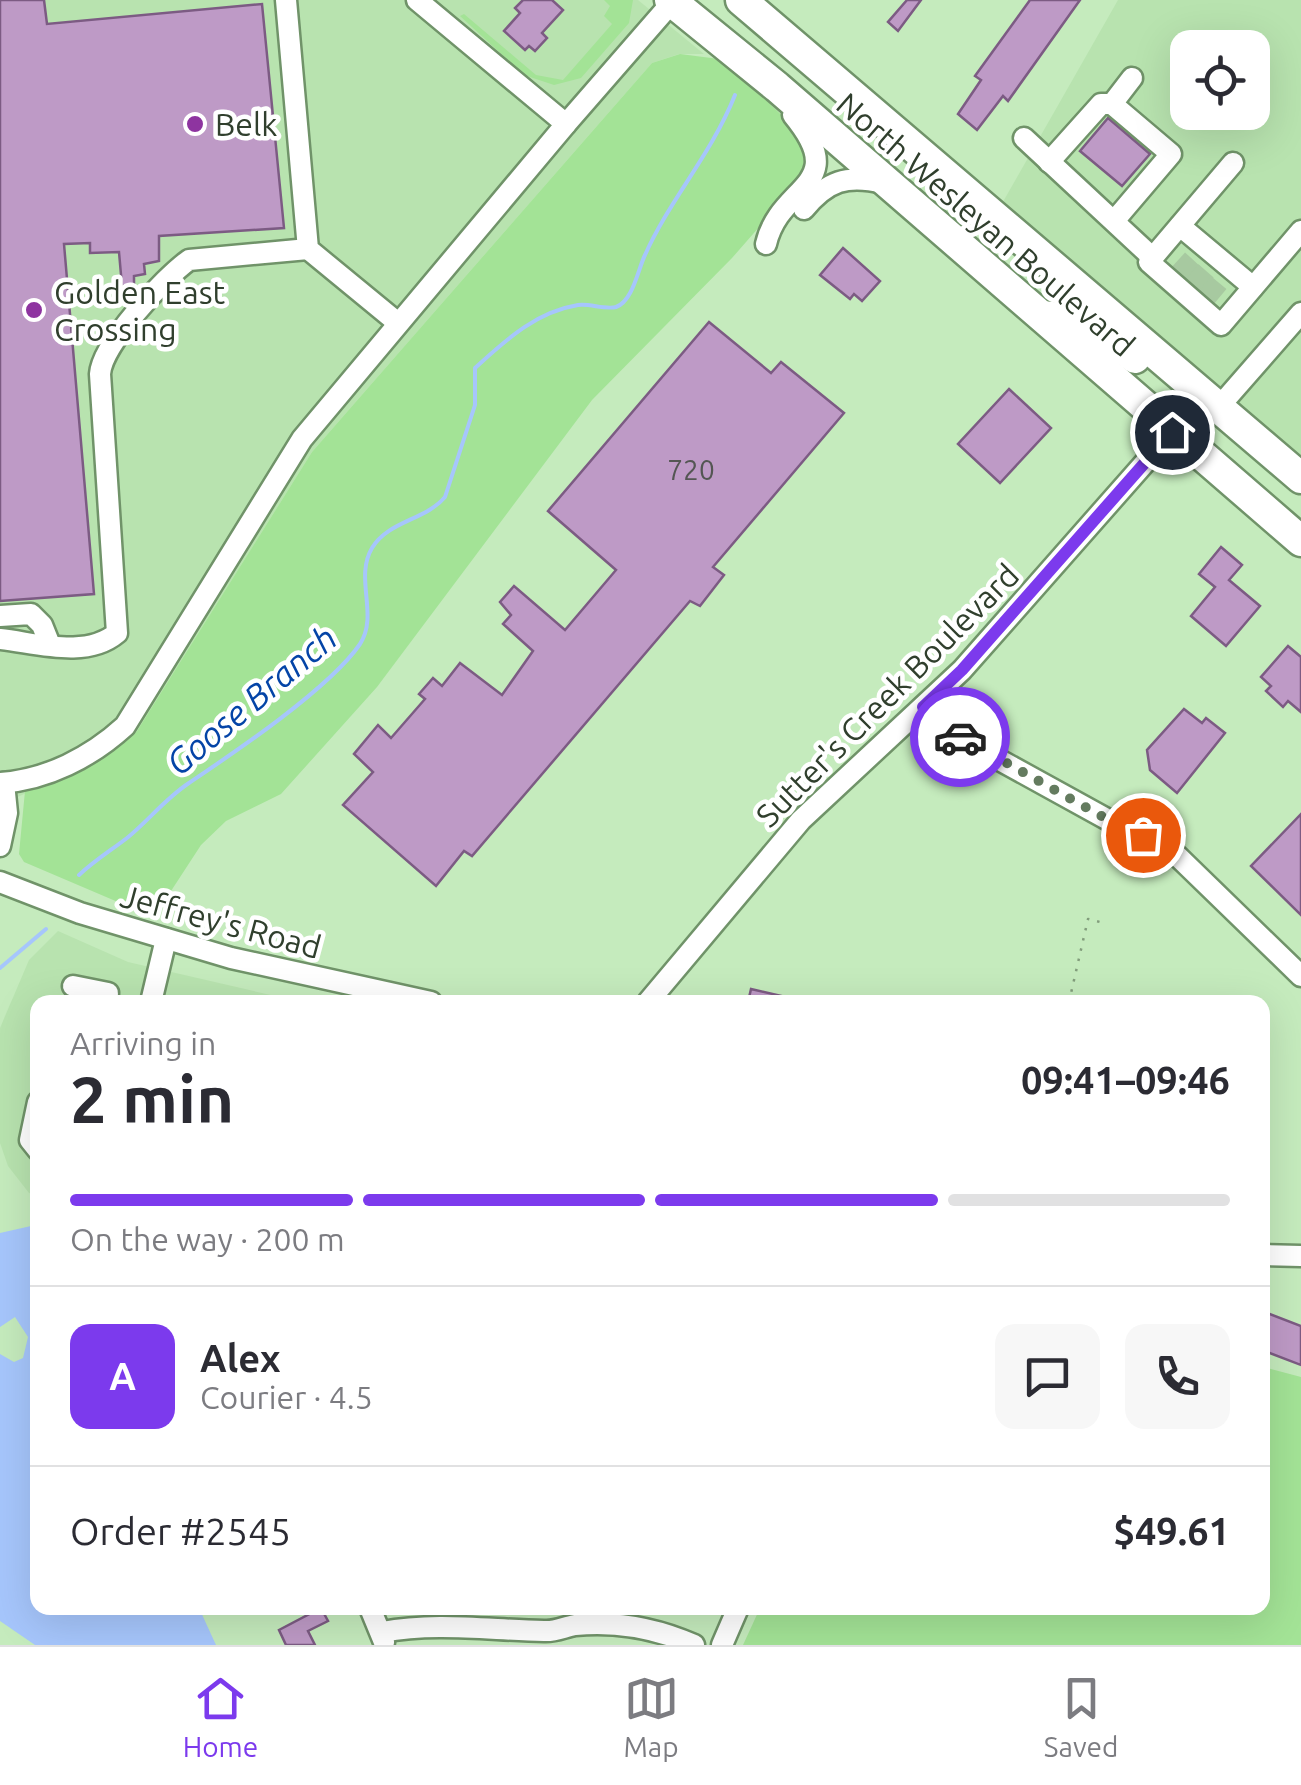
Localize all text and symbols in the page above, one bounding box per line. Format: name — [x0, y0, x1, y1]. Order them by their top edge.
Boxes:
map controls — [1170, 30, 1270, 130]
button: locate — [1170, 30, 1270, 130]
street label: North Wesleyan Boulevard — [830, 85, 1142, 363]
place label: Belk — [215, 106, 278, 142]
marker: Belk — [184, 113, 206, 135]
place label: Golden East Crossing — [54, 274, 226, 347]
marker: Golden East Crossing — [23, 299, 45, 321]
pin — [1130, 390, 1215, 475]
icon: home — [1145, 405, 1200, 460]
house number: 720 — [667, 454, 715, 485]
street label: Sutter's Creek Boulevard — [749, 557, 1025, 833]
water label: Goose Branch — [158, 617, 344, 783]
courier — [910, 687, 1010, 787]
icon: car — [933, 710, 988, 765]
pin — [1101, 793, 1186, 878]
icon: bag — [1116, 808, 1171, 863]
street label: Jeffrey's Road — [117, 877, 325, 965]
text: Arriving in — [70, 1025, 216, 1061]
text: 09:41–09:46 — [1021, 1059, 1230, 1101]
text: 2 min — [70, 1062, 234, 1135]
text: On the way · 200 m — [70, 1221, 345, 1257]
button: chat — [995, 1324, 1100, 1429]
button: phone — [1125, 1324, 1230, 1429]
text: Alex — [200, 1337, 281, 1379]
text: A — [109, 1355, 136, 1397]
text: Courier · 4.5 — [200, 1379, 373, 1415]
text: Order #2545 — [70, 1510, 291, 1552]
text: $49.61 — [1113, 1510, 1230, 1552]
tab: Home — [183, 1671, 258, 1762]
tab: Map — [623, 1671, 679, 1762]
tab: Saved — [1044, 1671, 1118, 1762]

